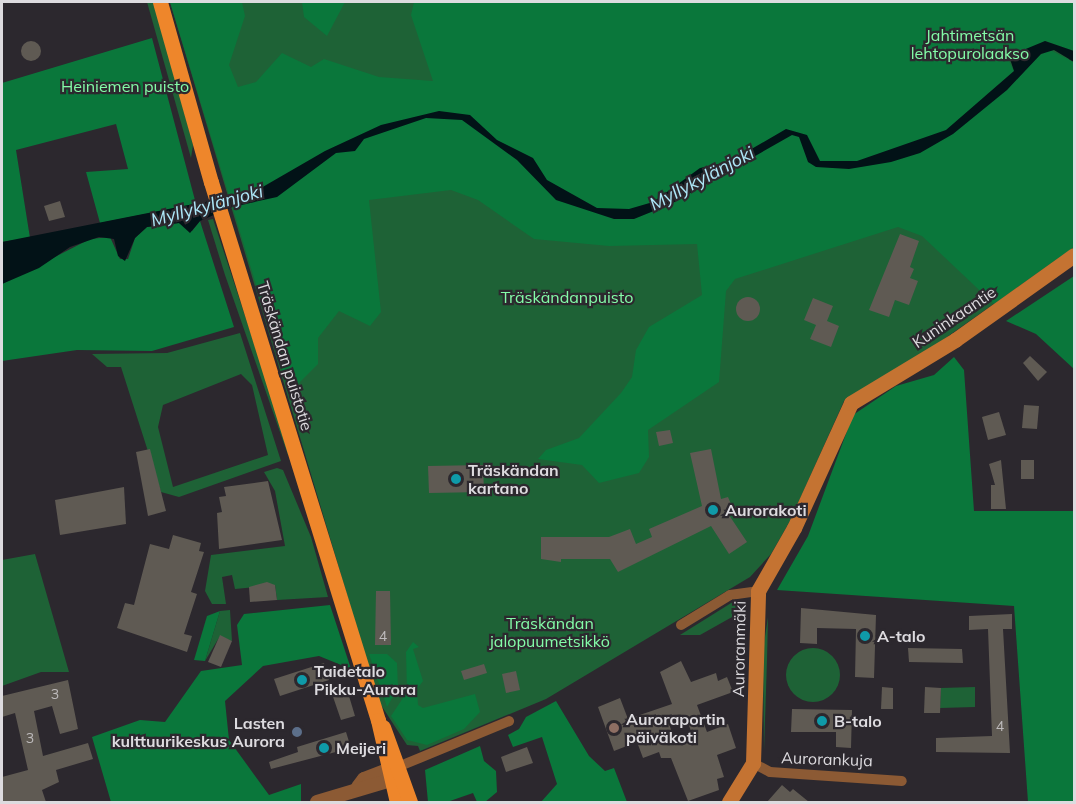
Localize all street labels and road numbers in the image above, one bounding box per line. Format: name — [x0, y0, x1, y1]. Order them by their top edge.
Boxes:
street label: Träskändan puistotie — [253, 279, 317, 433]
street label: Kuninkaantie — [909, 282, 999, 352]
street label: Auroranmäki — [729, 601, 749, 697]
street label: Aurorankuja — [781, 748, 873, 770]

